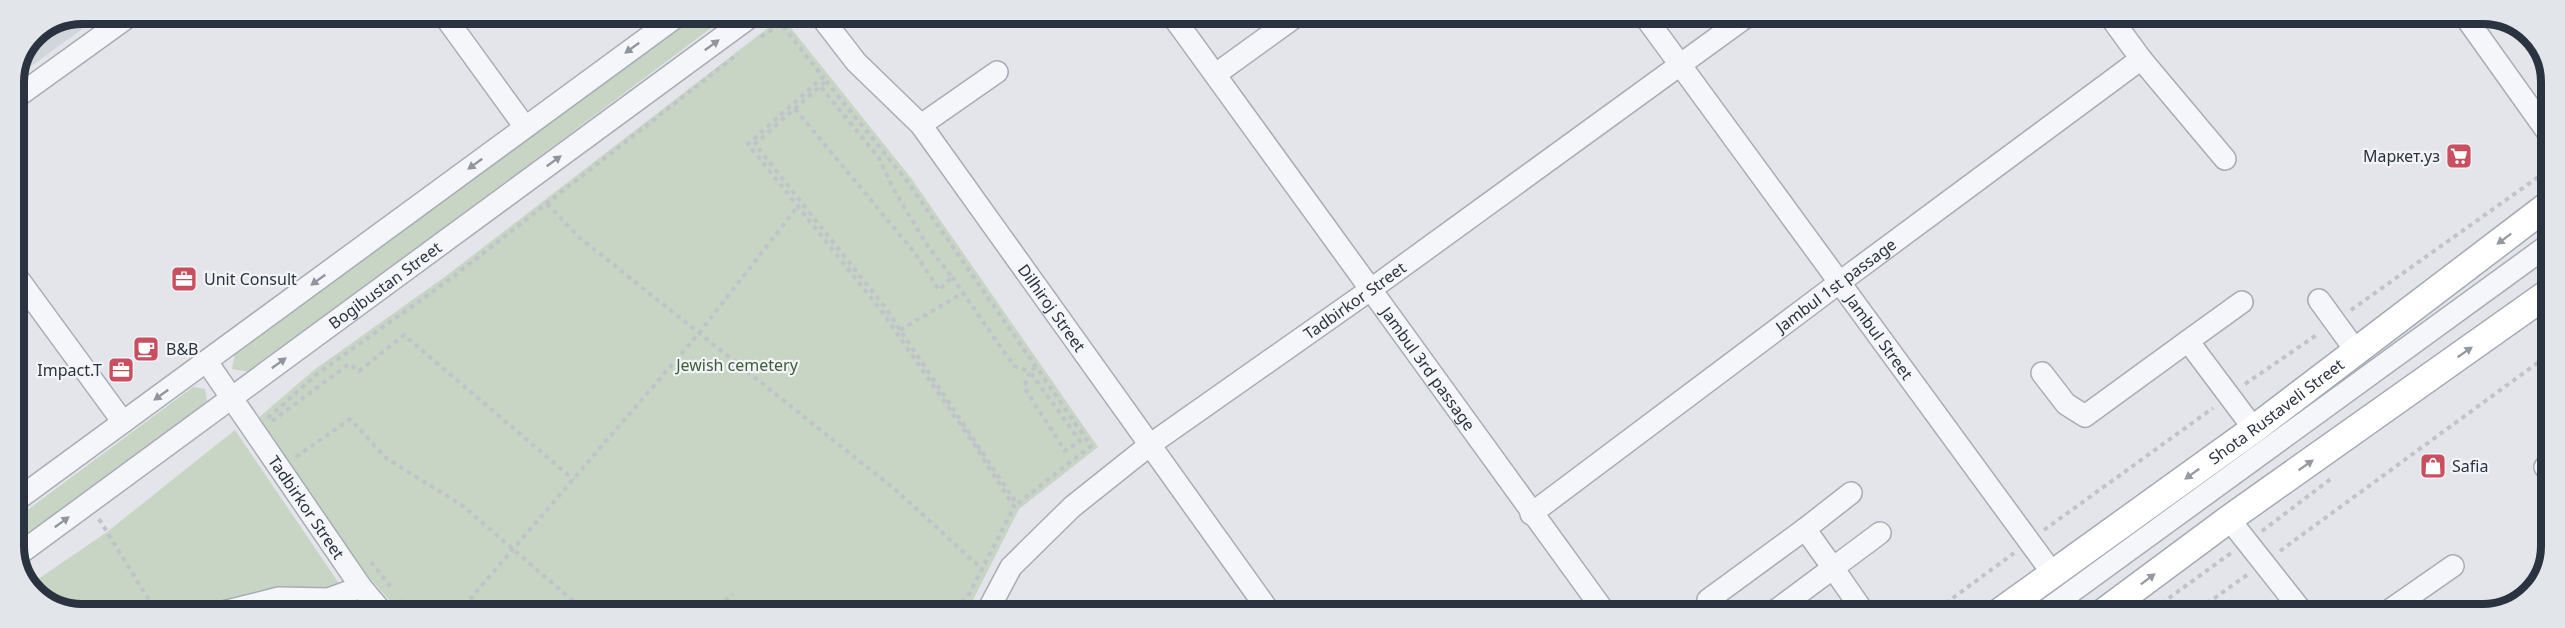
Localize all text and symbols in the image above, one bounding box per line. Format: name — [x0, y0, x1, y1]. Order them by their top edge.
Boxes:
one-way arrow — [703, 39, 719, 51]
one-way arrow — [625, 42, 640, 54]
supermarket icon: Маркет.уз — [2444, 141, 2474, 171]
place label: Маркет.уз — [2363, 145, 2440, 167]
one-way arrow — [547, 155, 562, 167]
one-way arrow — [468, 158, 484, 170]
one-way arrow — [2497, 232, 2512, 244]
street label: Jambul 1st passage — [1769, 233, 1901, 339]
street label: Bogibustan Street — [324, 236, 446, 334]
street label: Tadbirkor Street — [1299, 256, 1410, 344]
street label: Dilhiroj Street — [1013, 260, 1091, 356]
office icon: Unit Consult — [169, 264, 199, 294]
place label: Unit Consult — [204, 268, 297, 290]
one-way arrow — [311, 274, 327, 286]
street label: Jambul Street — [1839, 288, 1918, 384]
street label: Jambul 3rd passage — [1375, 301, 1480, 435]
cafe icon: B&B — [131, 334, 161, 364]
place label: B&B — [166, 338, 199, 360]
one-way arrow — [2457, 346, 2473, 358]
street label: Shota Rustaveli Street — [2204, 353, 2349, 469]
park label: Jewish cemetery — [674, 354, 799, 376]
office icon: Impact.T — [106, 355, 136, 385]
one-way arrow — [270, 357, 286, 369]
place label: Impact.T — [37, 359, 102, 381]
one-way arrow — [154, 389, 170, 401]
street label: Tadbirkor Street — [263, 451, 350, 563]
shop icon: Safia — [2418, 451, 2448, 481]
place label: Safia — [2452, 455, 2488, 477]
one-way arrow — [2298, 460, 2314, 471]
one-way arrow — [2184, 468, 2200, 480]
one-way arrow — [54, 516, 70, 528]
one-way arrow — [2141, 574, 2156, 586]

